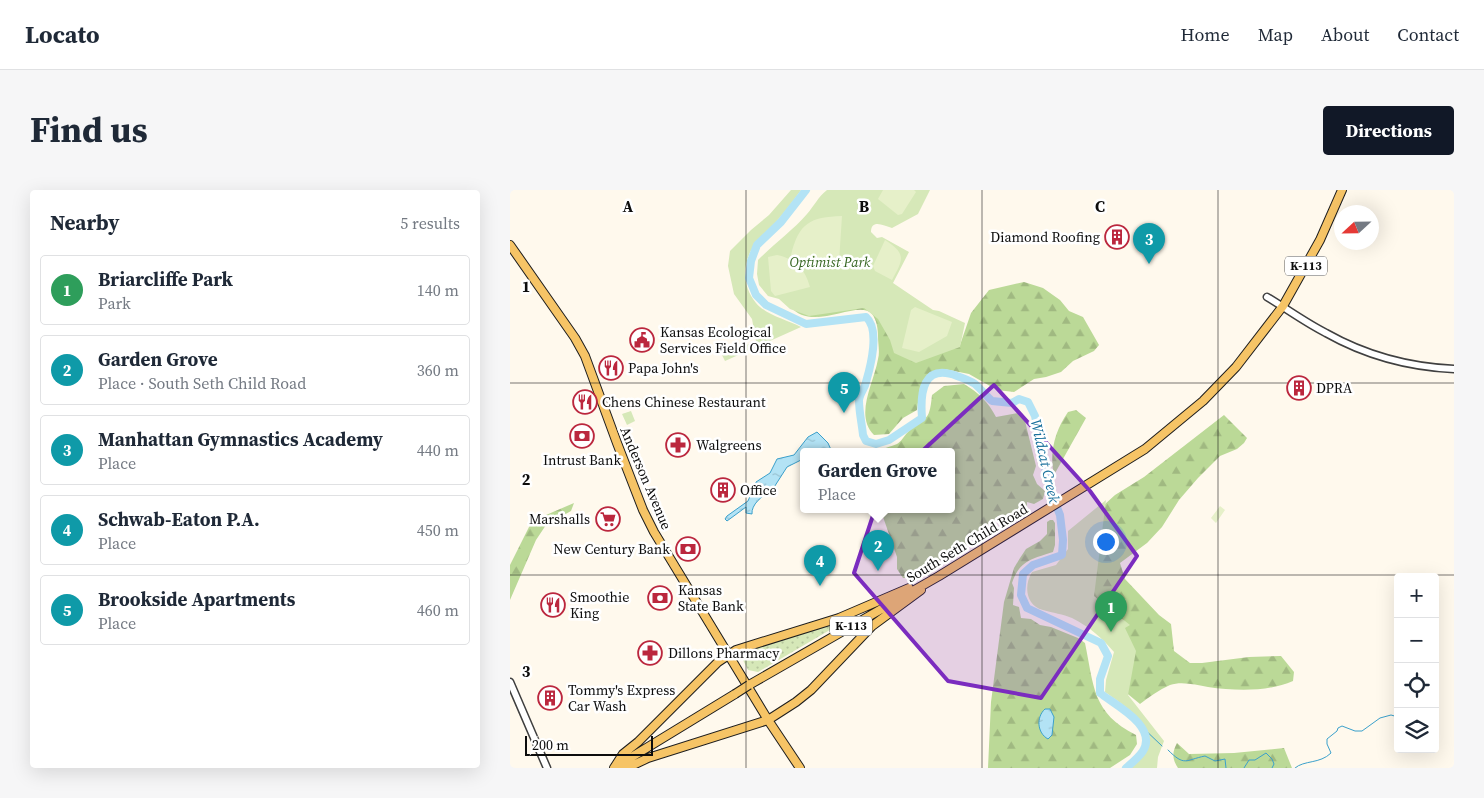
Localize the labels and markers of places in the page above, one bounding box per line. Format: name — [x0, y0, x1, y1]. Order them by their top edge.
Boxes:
pin: 3 — [1133, 223, 1165, 264]
building icon: Diamond Roofing — [1104, 224, 1130, 250]
place label: Diamond Roofing — [990, 227, 1100, 247]
place label: Kansas Ecological Services Field Office — [660, 322, 786, 358]
public building icon: Kansas Ecological Services Field Office — [629, 327, 655, 353]
restaurant icon: Papa John's — [598, 355, 624, 381]
place label: Papa John's — [628, 358, 699, 378]
pin: 5 — [828, 372, 860, 413]
building icon: DPRA — [1286, 375, 1312, 401]
place label: DPRA — [1316, 378, 1353, 398]
restaurant icon: Chens Chinese Restaurant — [572, 389, 598, 415]
place label: Chens Chinese Restaurant — [602, 392, 766, 412]
bank icon: Intrust Bank — [569, 423, 595, 449]
pharmacy icon: Walgreens — [665, 432, 691, 458]
place label: Walgreens — [696, 435, 762, 455]
place label: Intrust Bank — [543, 450, 621, 470]
building icon: Office — [710, 477, 736, 503]
place label: Office — [740, 480, 777, 500]
supermarket icon: Marshalls — [595, 506, 621, 532]
place label: Marshalls — [529, 509, 590, 529]
pin: 2 — [862, 530, 894, 571]
bank icon: New Century Bank — [675, 536, 701, 562]
place label: New Century Bank — [553, 539, 670, 559]
pin: 4 — [804, 545, 836, 586]
place label: Kansas State Bank — [678, 580, 744, 616]
bank icon: Kansas State Bank — [647, 585, 673, 611]
place label: Smoothie King — [570, 587, 629, 623]
pin: 1 — [1095, 591, 1127, 632]
restaurant icon: Smoothie King — [540, 592, 566, 618]
pharmacy icon: Dillons Pharmacy — [637, 640, 663, 666]
place label: Dillons Pharmacy — [668, 643, 780, 663]
place label: Tommy's Express Car Wash — [568, 680, 675, 716]
building icon: Tommy's Express Car Wash — [537, 685, 563, 711]

